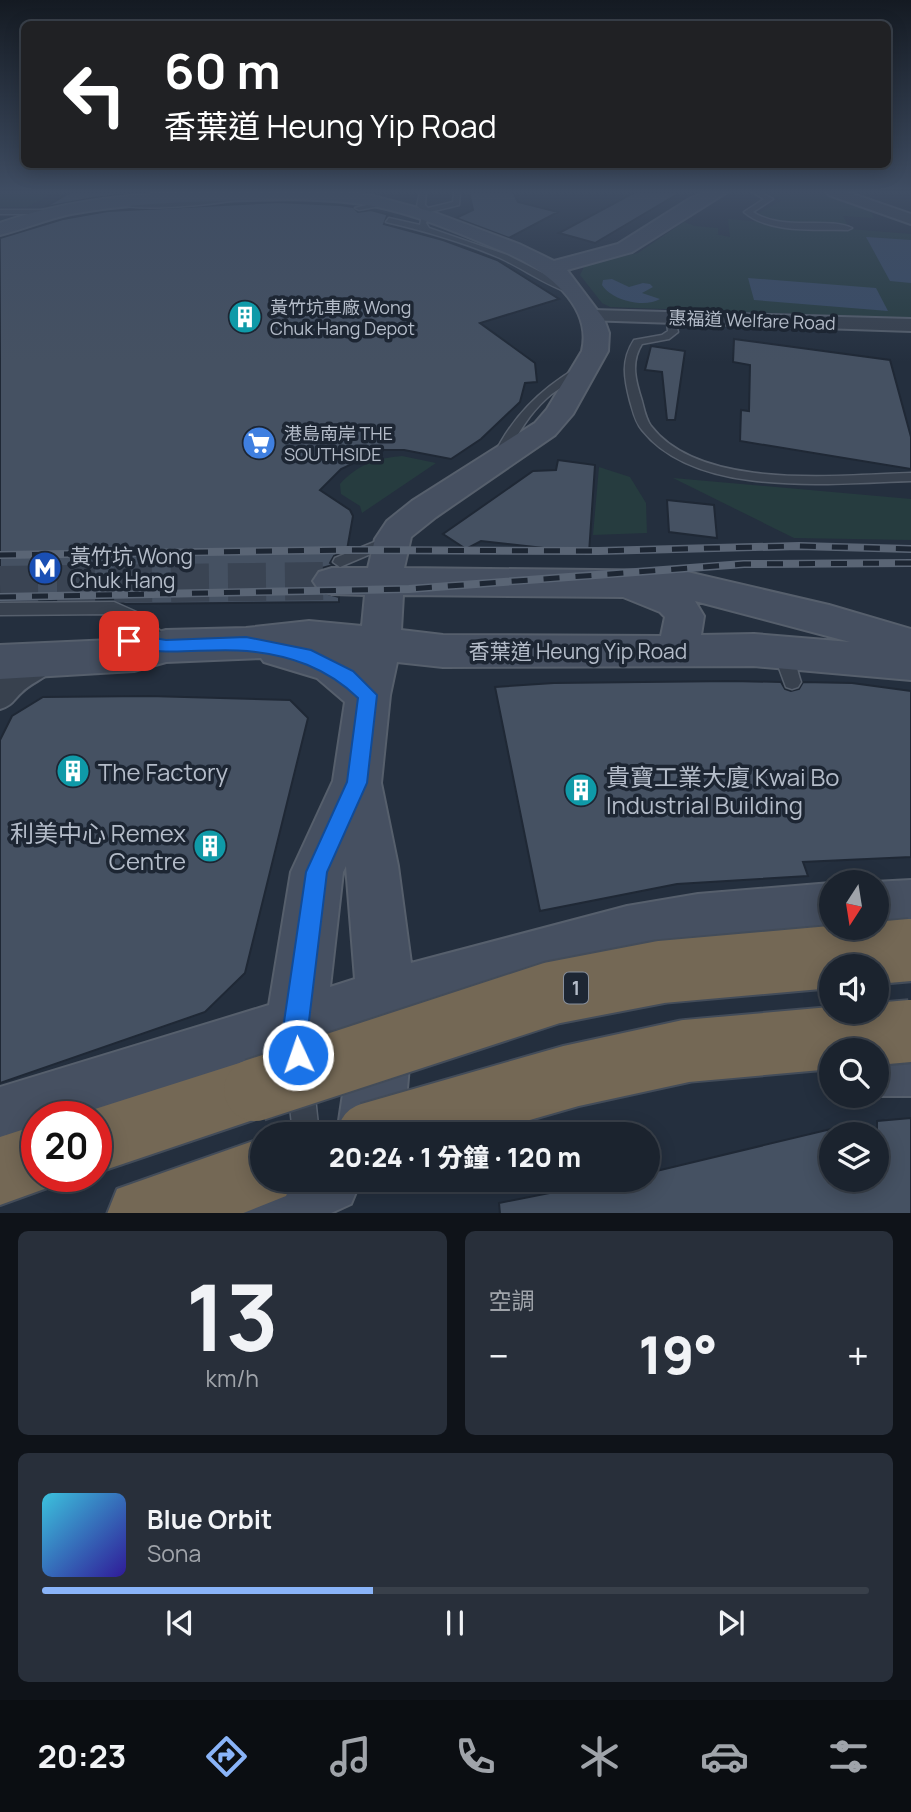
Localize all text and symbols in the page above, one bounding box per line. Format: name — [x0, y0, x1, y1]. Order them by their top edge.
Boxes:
text: 60 m — [164, 37, 281, 104]
icon: left — [49, 49, 140, 140]
text: 香葉道 Heung Yip Road — [164, 104, 497, 148]
place label: 黃竹坑車廠 Wong Chuk Hang Depot — [270, 295, 415, 340]
building icon: 黃竹坑車廠 Wong Chuk Hang Depot — [226, 298, 264, 336]
street label: 惠福道 Welfare Road — [668, 305, 836, 335]
place label: 港島南岸 THE SOUTHSIDE — [284, 421, 393, 466]
supermarket icon: 港島南岸 THE SOUTHSIDE — [240, 424, 278, 462]
place label: 黃竹坑 Wong Chuk Hang — [70, 542, 193, 594]
metro station icon: 黃竹坑 Wong Chuk Hang — [26, 549, 64, 587]
pin — [99, 611, 159, 671]
icon: arrive — [110, 622, 148, 660]
street label: 香葉道 Heung Yip Road — [469, 637, 687, 665]
building icon: The Factory — [54, 752, 92, 790]
place label: The Factory — [98, 755, 228, 788]
place label: 貴寶工業大廈 Kwai Bo Industrial Building — [606, 760, 839, 821]
building icon: 貴寶工業大廈 Kwai Bo Industrial Building — [562, 771, 600, 809]
place label: 利美中心 Remex Centre — [10, 816, 186, 877]
building icon: 利美中心 Remex Centre — [191, 827, 229, 865]
north arrow — [819, 870, 889, 940]
map controls — [819, 870, 889, 1192]
button: sound — [819, 954, 889, 1024]
road number: 1 — [564, 972, 588, 1004]
position arrow — [261, 1018, 335, 1092]
button: search — [819, 1038, 889, 1108]
speed limit sign: 20 — [21, 1101, 112, 1192]
button: layers — [819, 1122, 889, 1192]
text: 20:24 · 1 分鐘 · 120 m — [329, 1139, 581, 1175]
text: 13 — [186, 1254, 279, 1378]
text: 空調 — [489, 1284, 535, 1316]
text: 19° — [638, 1319, 718, 1390]
text: − — [489, 1329, 509, 1381]
text: + — [847, 1329, 869, 1381]
text: km/h — [206, 1362, 259, 1394]
text: Blue Orbit — [147, 1501, 272, 1537]
text: Sona — [147, 1537, 201, 1569]
icon: previous — [161, 1604, 199, 1642]
icon: pause — [436, 1604, 474, 1642]
icon: next — [712, 1604, 750, 1642]
icon: directions — [202, 1732, 251, 1781]
icon: music — [326, 1732, 375, 1781]
icon: phone — [451, 1732, 500, 1781]
icon: climate — [575, 1732, 624, 1781]
icon: car — [700, 1732, 749, 1781]
icon: filters — [824, 1732, 873, 1781]
text: 20:23 — [38, 1734, 126, 1778]

